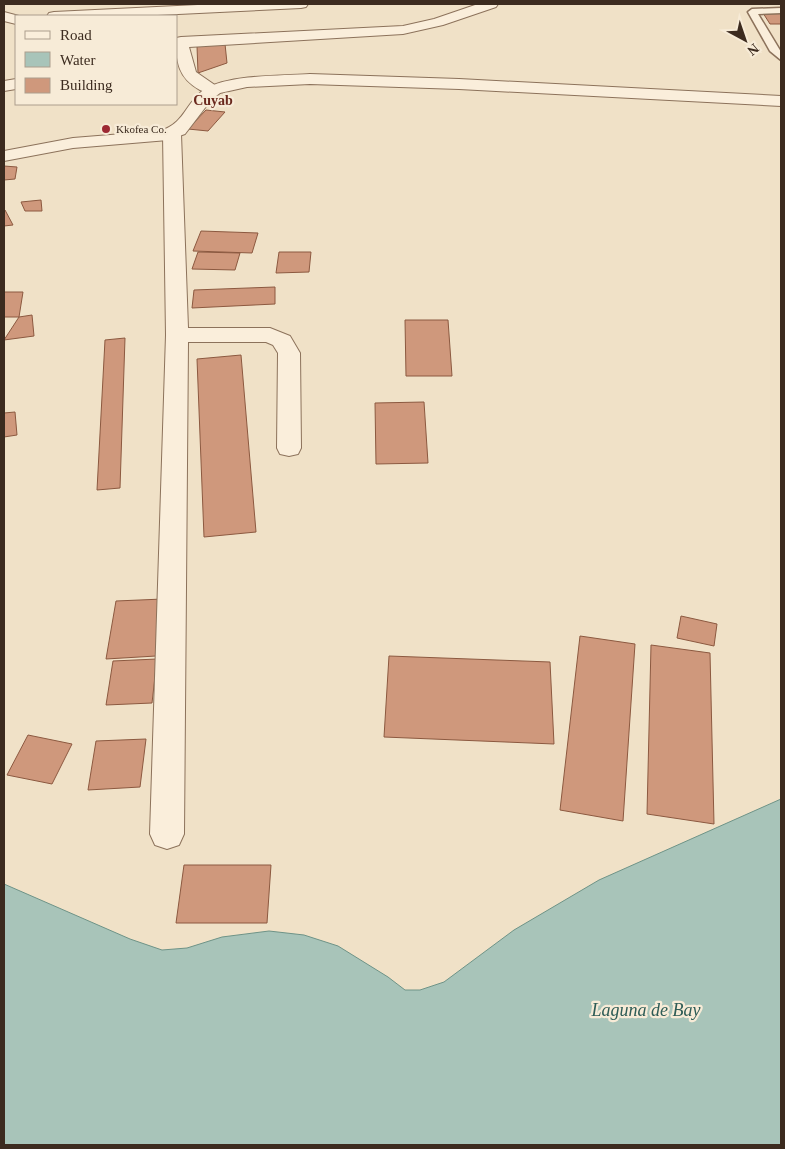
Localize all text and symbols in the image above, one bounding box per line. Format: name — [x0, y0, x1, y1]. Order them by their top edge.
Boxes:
legend — [15, 15, 178, 105]
north arrow — [720, 15, 770, 65]
text: Road — [60, 27, 92, 43]
text: N — [744, 41, 762, 59]
text: Water — [60, 52, 95, 68]
text: Building — [60, 77, 113, 93]
district label: Cuyab — [193, 93, 233, 108]
marker: Kkofea Co. — [100, 123, 112, 135]
place label: Kkofea Co. — [116, 123, 167, 135]
water label: Laguna de Bay — [591, 1000, 701, 1020]

